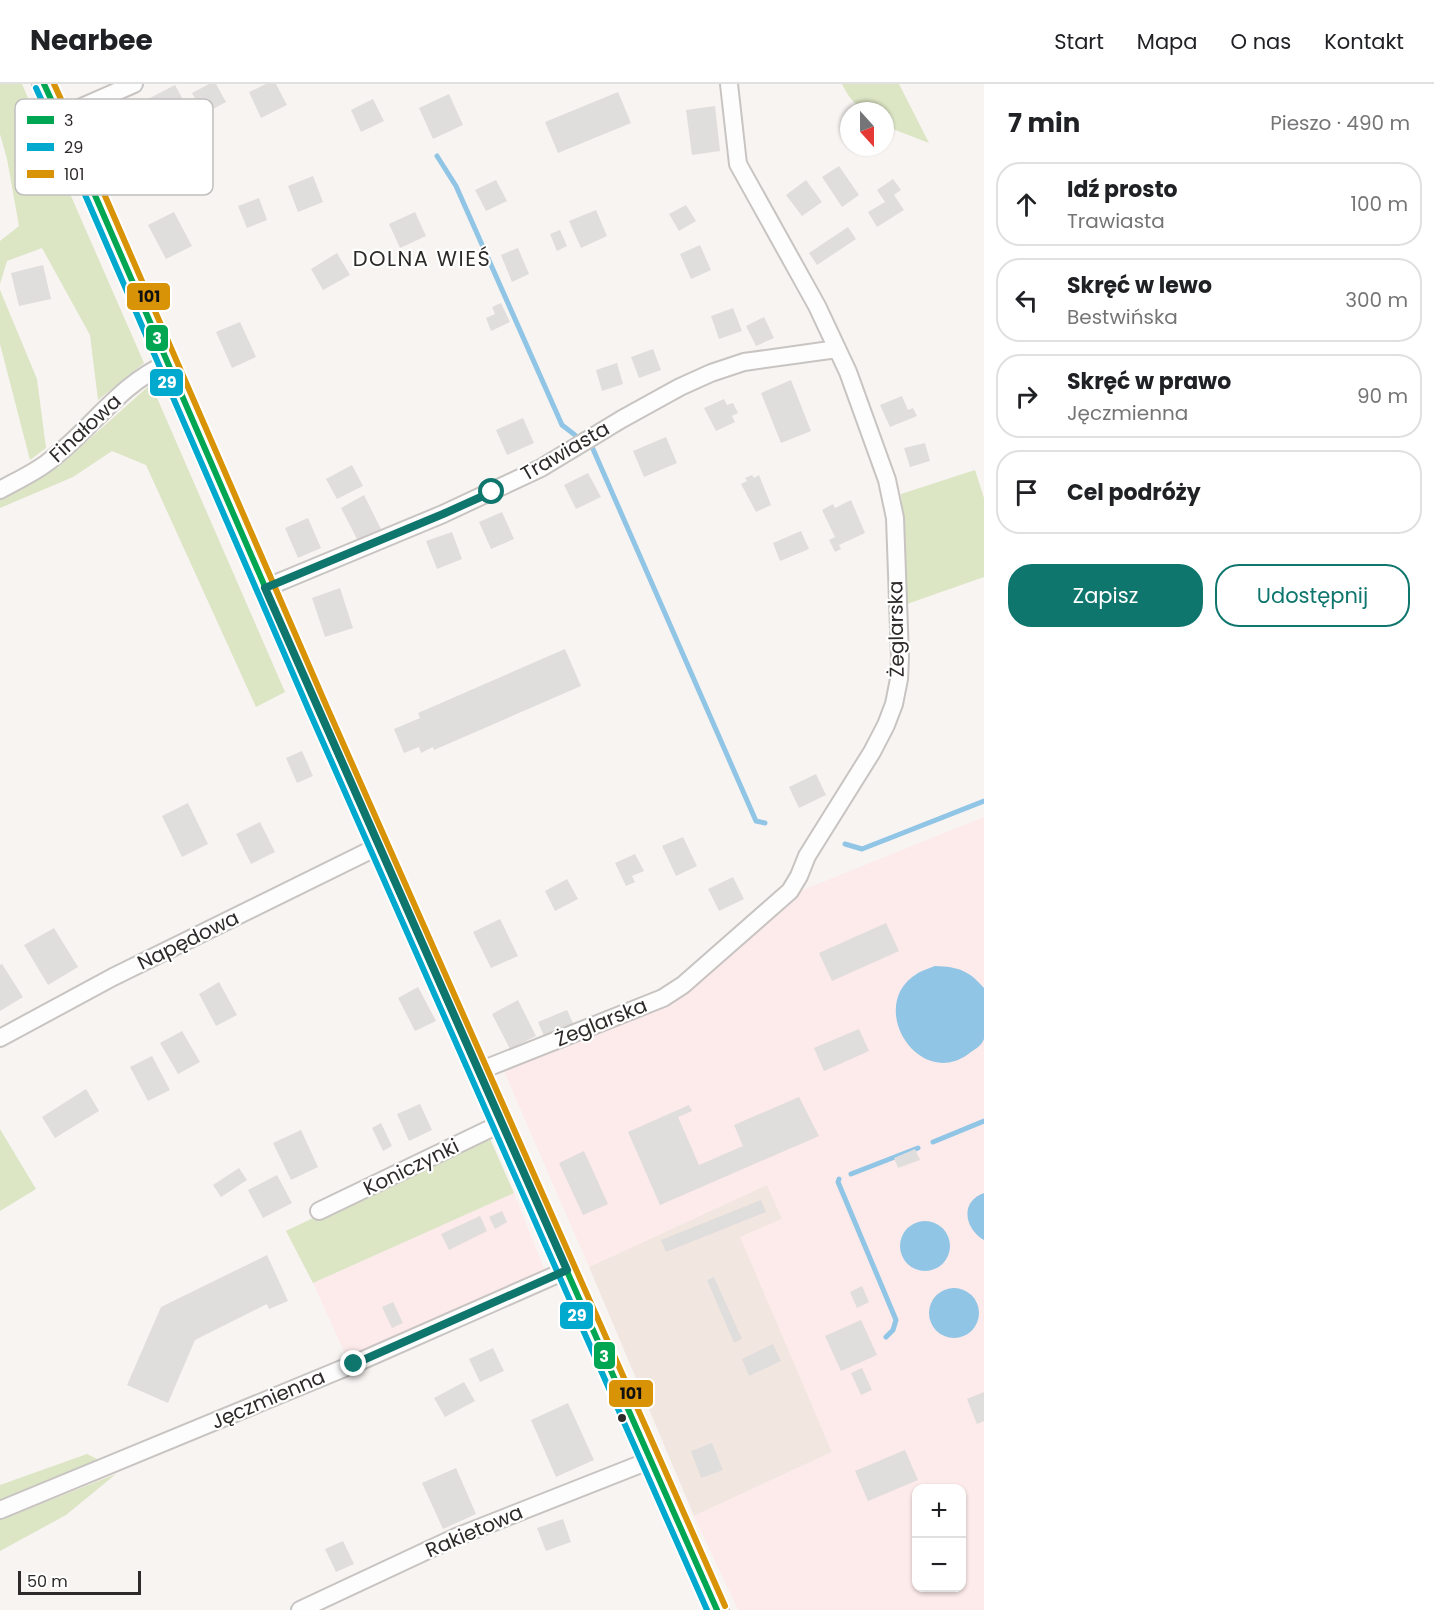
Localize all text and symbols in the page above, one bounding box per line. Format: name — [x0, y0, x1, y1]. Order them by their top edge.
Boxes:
text: Nearbee — [30, 21, 153, 60]
text: Start — [1054, 27, 1104, 56]
text: Mapa — [1137, 27, 1198, 56]
text: O nas — [1231, 27, 1291, 56]
text: Kontakt — [1324, 27, 1404, 56]
legend — [15, 99, 213, 195]
north arrow — [840, 102, 894, 156]
text: 7 min — [1008, 105, 1080, 141]
text: 3 — [64, 109, 73, 132]
text: Pieszo · 490 m — [1270, 109, 1410, 137]
text: 29 — [64, 136, 83, 159]
text: 101 — [64, 163, 84, 186]
text: Idź prosto — [1067, 174, 1178, 205]
icon: ahead — [1010, 188, 1043, 221]
text: 100 m — [1351, 190, 1408, 218]
text: Trawiasta — [1067, 207, 1165, 235]
district label: DOLNA WIEŚ — [353, 244, 491, 273]
text: Skręć w lewo — [1067, 270, 1212, 301]
line badge: 101 — [126, 282, 171, 311]
icon: left — [1010, 284, 1043, 317]
text: 101 — [138, 285, 160, 308]
text: 300 m — [1345, 286, 1408, 314]
text: Bestwińska — [1067, 303, 1178, 331]
line badge: 3 — [145, 324, 169, 352]
text: 3 — [152, 327, 162, 350]
text: Skręć w prawo — [1067, 366, 1231, 397]
line badge: 29 — [149, 368, 184, 397]
text: 29 — [158, 371, 177, 394]
icon: right — [1010, 380, 1043, 413]
text: 90 m — [1357, 382, 1408, 410]
street label: Finałowa — [43, 387, 127, 469]
text: Jęczmienna — [1067, 399, 1188, 427]
street label: Trawiasta — [516, 414, 614, 488]
icon: arrive — [1010, 476, 1043, 509]
text: Cel podróży — [1067, 477, 1201, 508]
route start — [478, 478, 504, 504]
button: Zapisz — [1008, 564, 1203, 627]
button: Udostępnij — [1215, 564, 1410, 627]
street label: Żeglarska — [881, 580, 911, 678]
street label: Napędowa — [133, 903, 243, 977]
street label: Żeglarska — [551, 991, 651, 1053]
street label: Koniczynki — [359, 1132, 463, 1202]
line badge: 29 — [559, 1301, 594, 1330]
text: 29 — [568, 1304, 587, 1327]
line badge: 3 — [593, 1341, 616, 1370]
text: 3 — [599, 1345, 609, 1368]
route end — [340, 1350, 366, 1376]
street label: Jęczmienna — [207, 1362, 329, 1436]
line badge: 101 — [608, 1379, 654, 1408]
text: 101 — [620, 1382, 642, 1405]
unlabelled marker — [616, 1412, 628, 1424]
map controls — [912, 1484, 966, 1592]
button: + — [912, 1484, 966, 1538]
street label: Rakietowa — [421, 1498, 527, 1564]
button: − — [912, 1538, 966, 1592]
scale bar — [18, 1568, 141, 1596]
text: 50 m — [27, 1570, 68, 1593]

